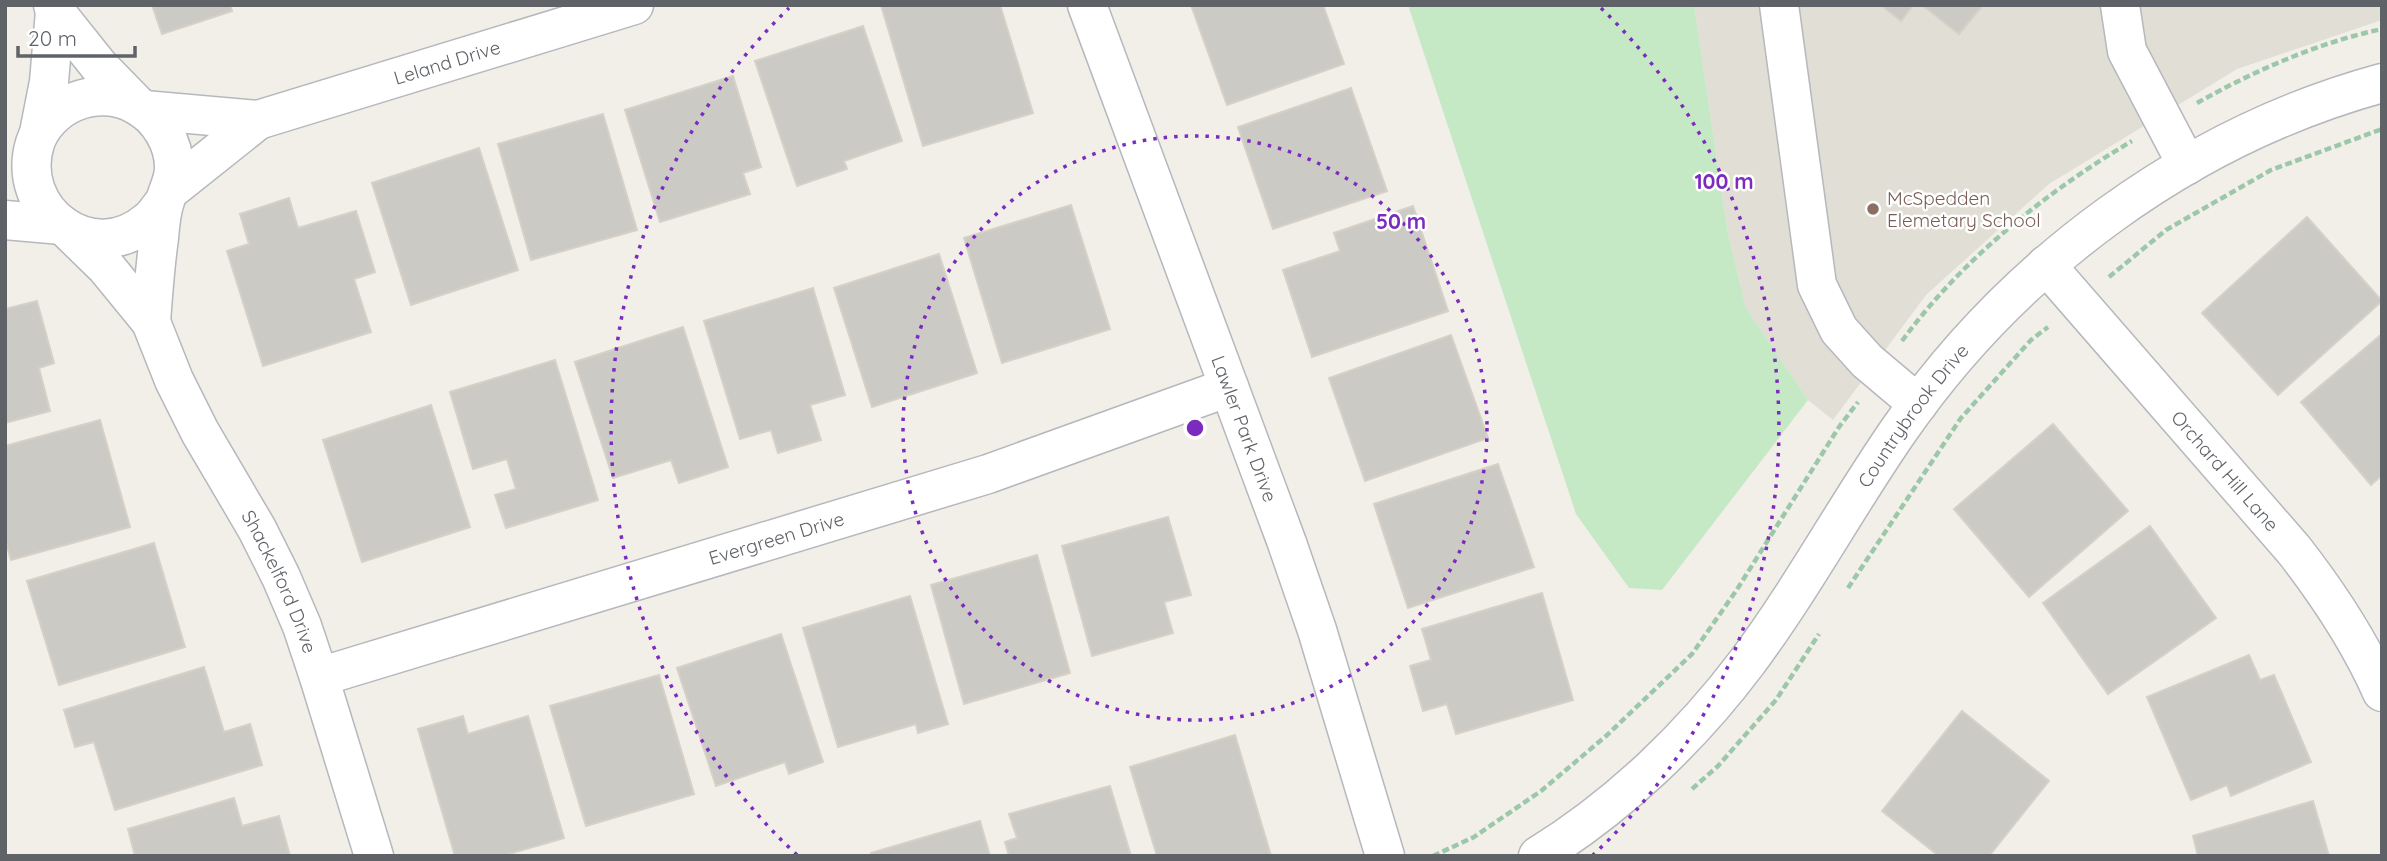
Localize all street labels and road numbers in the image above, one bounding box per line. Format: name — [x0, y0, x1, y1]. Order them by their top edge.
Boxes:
street label: Leland Drive — [391, 35, 503, 90]
street label: Countrybrook Drive — [1852, 339, 1974, 492]
street label: Lawler Park Drive — [1206, 352, 1283, 505]
street label: Orchard Hill Lane — [2166, 406, 2284, 536]
street label: Shackelford Drive — [237, 506, 322, 656]
street label: Evergreen Drive — [706, 506, 847, 570]

